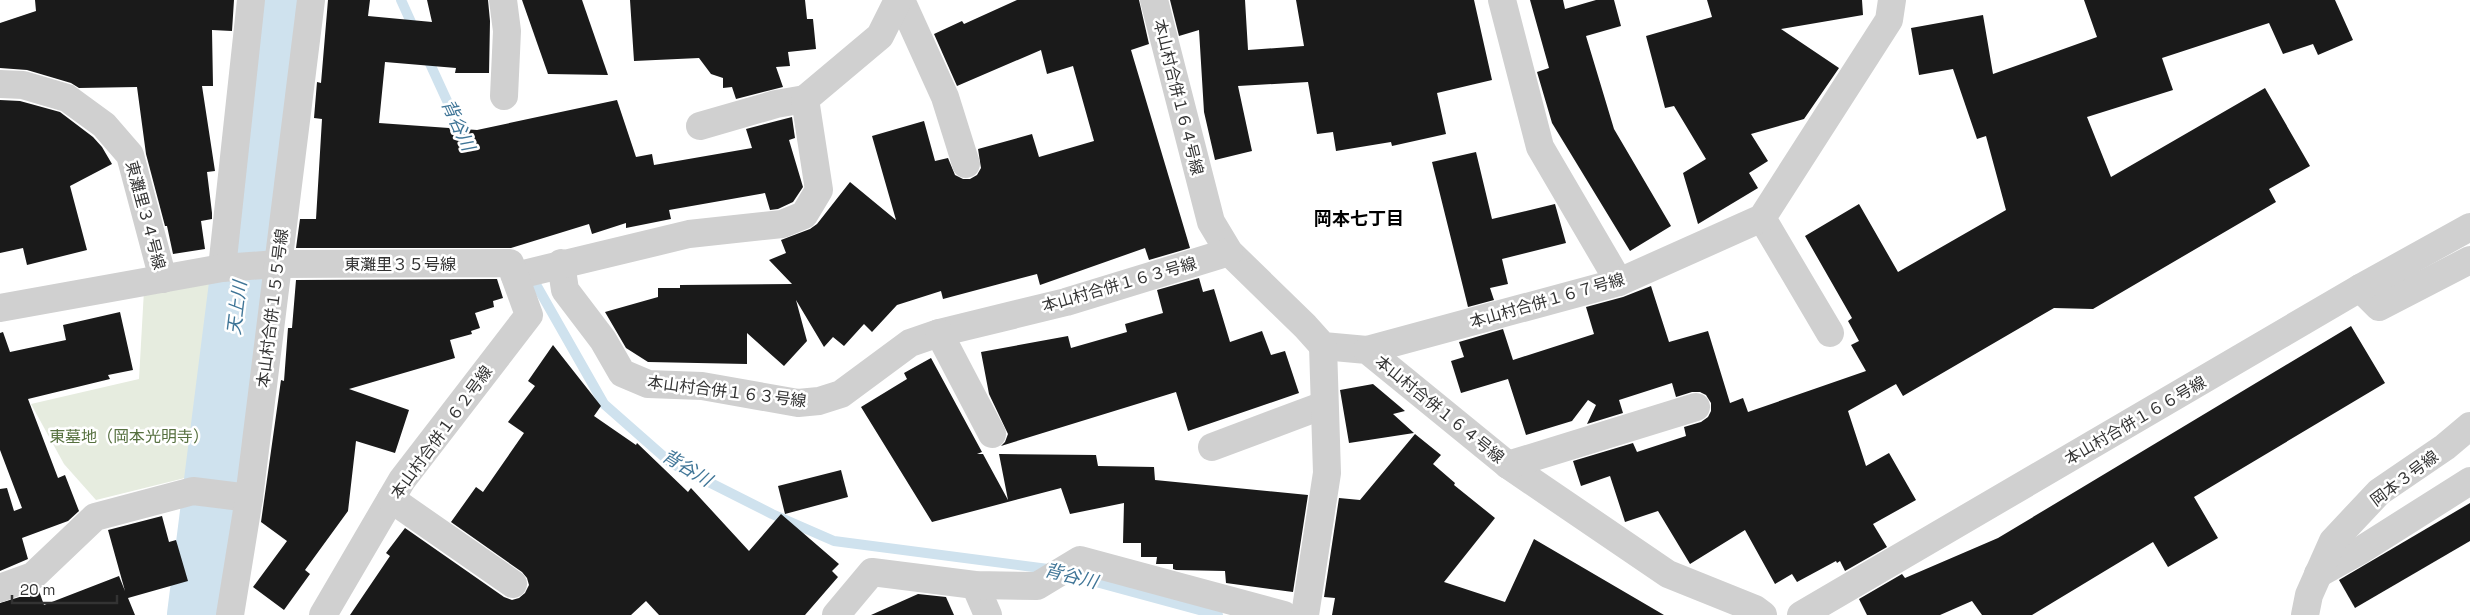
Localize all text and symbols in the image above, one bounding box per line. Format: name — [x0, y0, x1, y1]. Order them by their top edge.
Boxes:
street label: 本山村合併１６４号線 — [1149, 17, 1208, 177]
water label: 背谷川 — [437, 95, 481, 156]
street label: 東灘里３４号線 — [121, 158, 170, 272]
district label: 岡本七丁目 — [1314, 207, 1404, 230]
street label: 本山村合併１５５号線 — [252, 227, 293, 389]
street label: 本山村合併１６３号線 — [1039, 252, 1199, 317]
street label: 東灘里３５号線 — [344, 254, 456, 275]
street label: 本山村合併１６７号線 — [1467, 268, 1627, 333]
water label: 天上川 — [222, 278, 251, 336]
street label: 本山村合併１６４号線 — [1371, 351, 1508, 468]
street label: 本山村合併１６２号線 — [386, 361, 497, 503]
street label: 本山村合併１６３号線 — [646, 371, 808, 412]
street label: 本山村合併１６６号線 — [2061, 371, 2210, 470]
park label: 東墓地（岡本光明寺） — [49, 426, 209, 447]
water label: 背谷川 — [658, 444, 718, 492]
street label: 岡本３号線 — [2366, 446, 2443, 511]
water label: 背谷川 — [1042, 558, 1102, 594]
scale bar — [12, 572, 118, 604]
text: 20 m — [20, 580, 55, 599]

